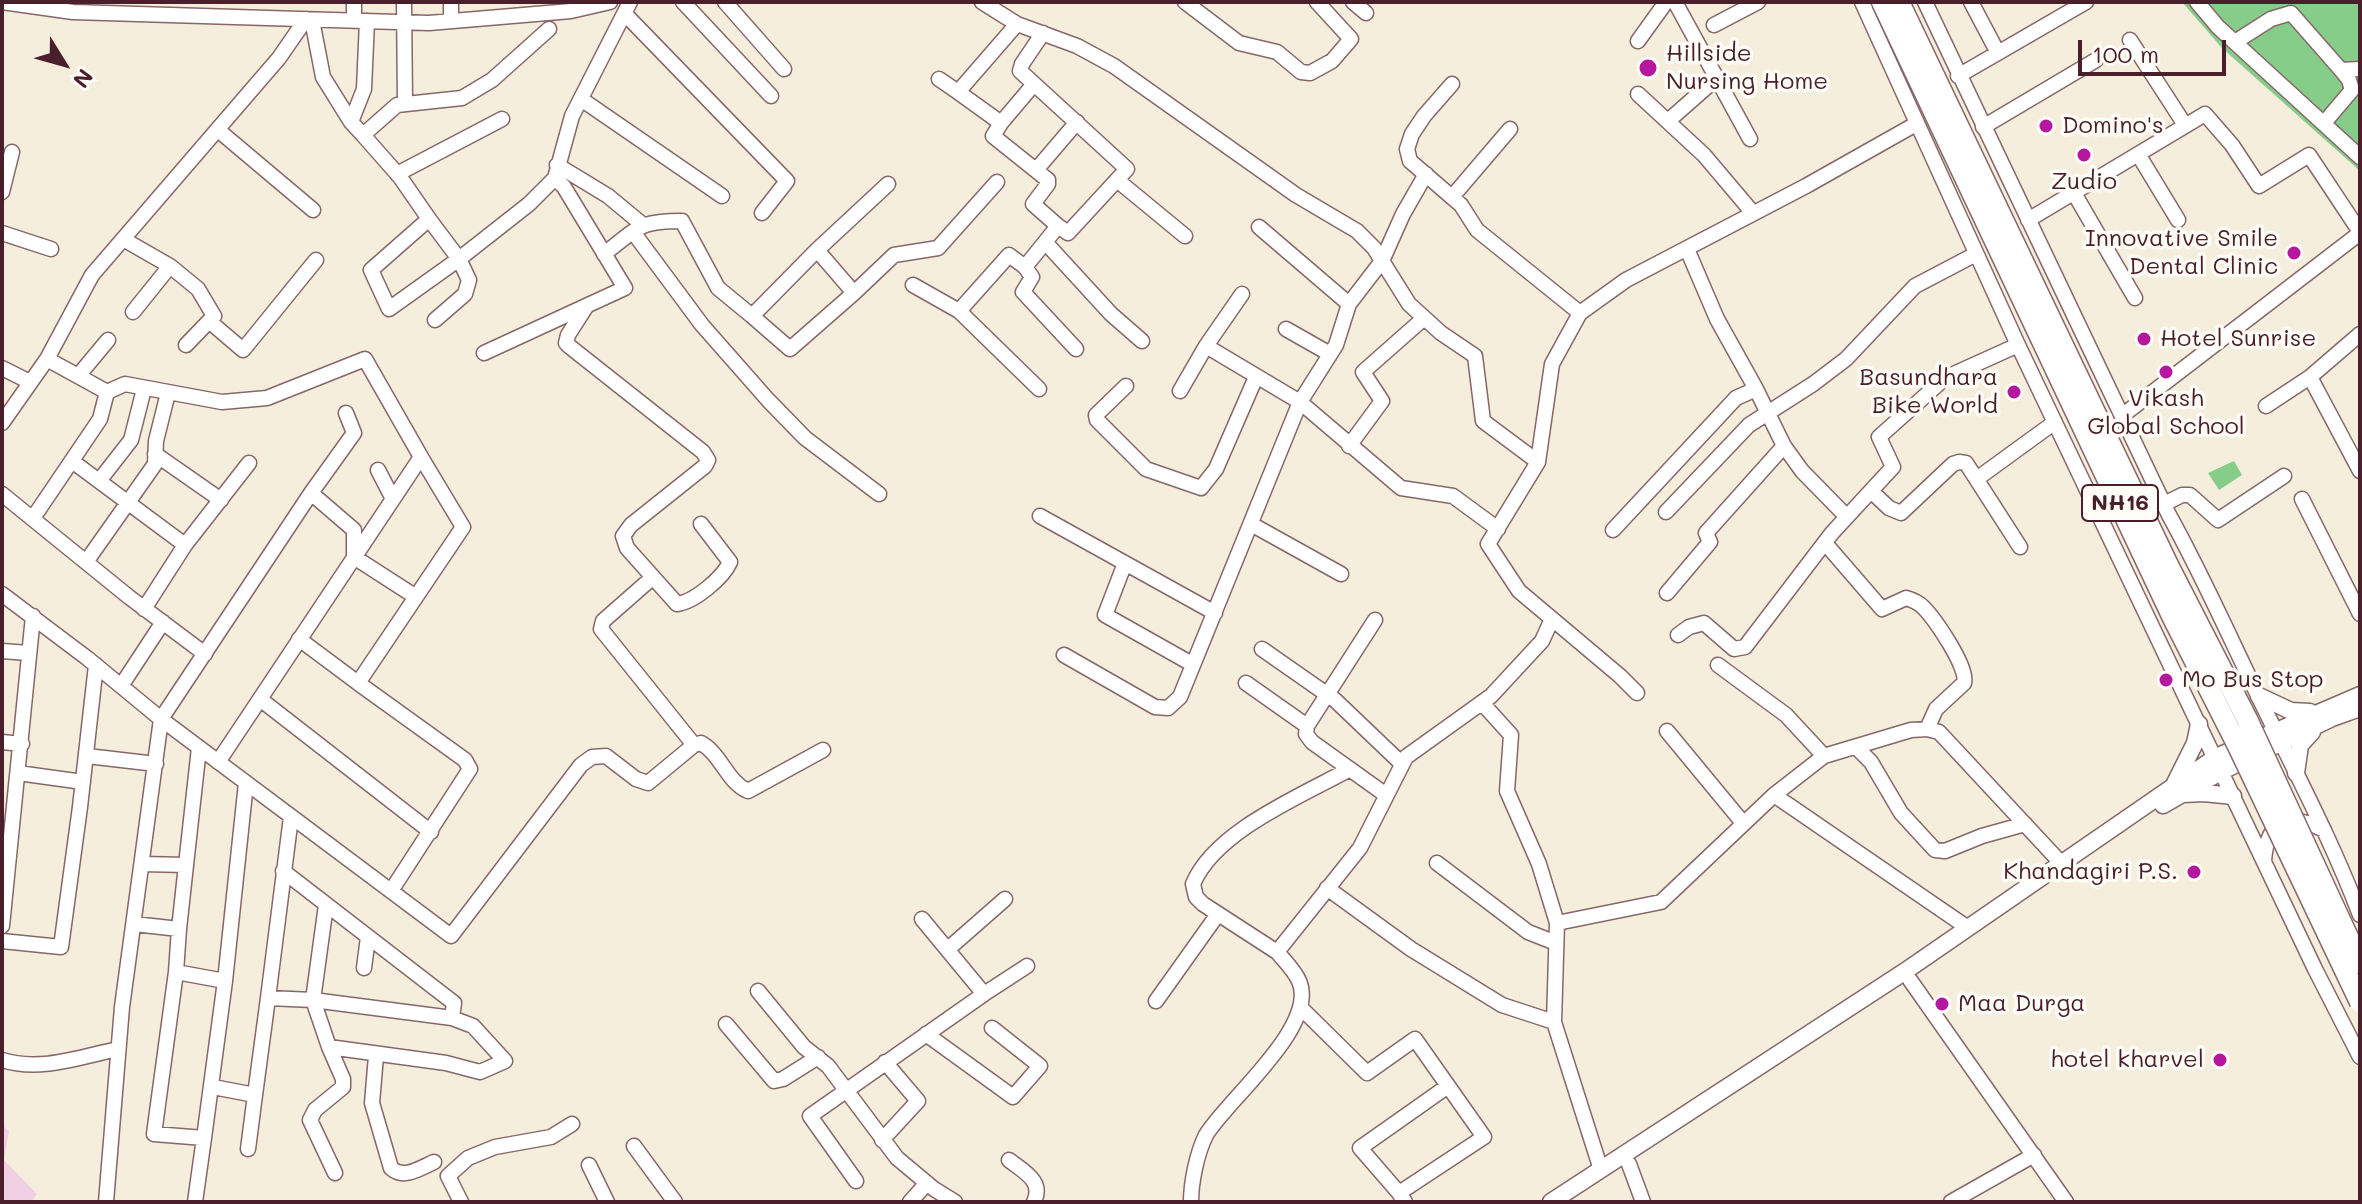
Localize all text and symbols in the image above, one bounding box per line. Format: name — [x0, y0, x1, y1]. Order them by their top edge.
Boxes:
north arrow — [24, 24, 104, 104]
scale bar — [2082, 24, 2230, 74]
text: 100 m — [2092, 38, 2159, 69]
place label: Hillside Nursing Home — [1666, 40, 1828, 96]
marker: Hillside Nursing Home — [1637, 57, 1659, 79]
text: N — [67, 63, 100, 94]
place label: Domino's — [2062, 112, 2164, 140]
marker: Domino's — [2037, 117, 2055, 135]
marker: Zudio — [2075, 146, 2093, 164]
place label: Zudio — [2051, 168, 2117, 196]
place label: Innovative Smile Dental Clinic — [2085, 225, 2278, 281]
marker: Innovative Smile Dental Clinic — [2285, 244, 2303, 262]
place label: Hotel Sunrise — [2160, 325, 2316, 353]
marker: Hotel Sunrise — [2135, 330, 2153, 348]
marker: Vikash Global School — [2157, 363, 2175, 381]
place label: Basundhara Bike World — [1859, 364, 1998, 420]
marker: Basundhara Bike World — [2005, 383, 2023, 401]
place label: Vikash Global School — [2087, 385, 2245, 441]
road number: NH16 — [2082, 485, 2158, 521]
place label: Mo Bus Stop — [2182, 666, 2324, 694]
marker: Mo Bus Stop — [2157, 671, 2175, 689]
place label: Khandagiri P.S. — [2003, 858, 2178, 886]
marker: Khandagiri P.S. — [2185, 863, 2203, 881]
place label: Maa Durga — [1958, 990, 2085, 1018]
marker: Maa Durga — [1933, 995, 1951, 1013]
place label: hotel kharvel — [2050, 1046, 2204, 1074]
marker: hotel kharvel — [2211, 1051, 2229, 1069]

